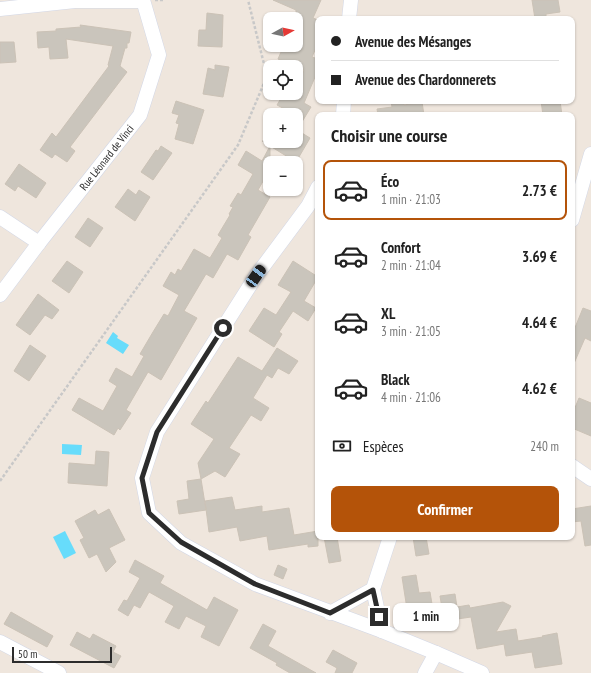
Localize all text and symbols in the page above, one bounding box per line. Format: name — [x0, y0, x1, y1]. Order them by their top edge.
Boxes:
north arrow — [263, 12, 303, 52]
map controls — [263, 12, 303, 196]
text: Avenue des Mésanges — [355, 32, 471, 51]
button: locate — [263, 60, 303, 100]
text: Avenue des Chardonnerets — [355, 70, 496, 89]
button: + — [263, 108, 303, 148]
street label: Rue Léonard de Vinci — [76, 122, 137, 193]
text: Choisir une course — [331, 124, 448, 147]
button: − — [263, 156, 303, 196]
icon: car — [333, 172, 369, 208]
text: Éco — [381, 172, 399, 191]
text: 2.73 € — [522, 181, 557, 200]
text: 1 min · 21:03 — [381, 191, 441, 208]
icon: car — [333, 238, 369, 274]
text: Confort — [381, 238, 421, 257]
text: 3.69 € — [522, 247, 557, 266]
text: 2 min · 21:04 — [381, 257, 441, 274]
car — [244, 263, 268, 289]
icon: car — [333, 304, 369, 340]
text: XL — [381, 304, 395, 323]
text: 4.64 € — [522, 313, 557, 332]
route start — [214, 319, 232, 337]
text: 3 min · 21:05 — [381, 323, 441, 340]
icon: car — [333, 370, 369, 406]
text: Black — [381, 370, 410, 389]
text: 4.62 € — [522, 379, 557, 398]
text: 4 min · 21:06 — [381, 389, 441, 406]
icon: cash — [331, 435, 353, 457]
text: Espèces — [363, 437, 403, 456]
text: 240 m — [530, 438, 559, 455]
button: Confirmer — [331, 486, 559, 532]
callout: 1 min — [393, 603, 459, 631]
route end — [370, 608, 388, 626]
text: 1 min — [413, 608, 439, 625]
scale bar — [12, 645, 112, 664]
text: 50 m — [18, 647, 37, 661]

